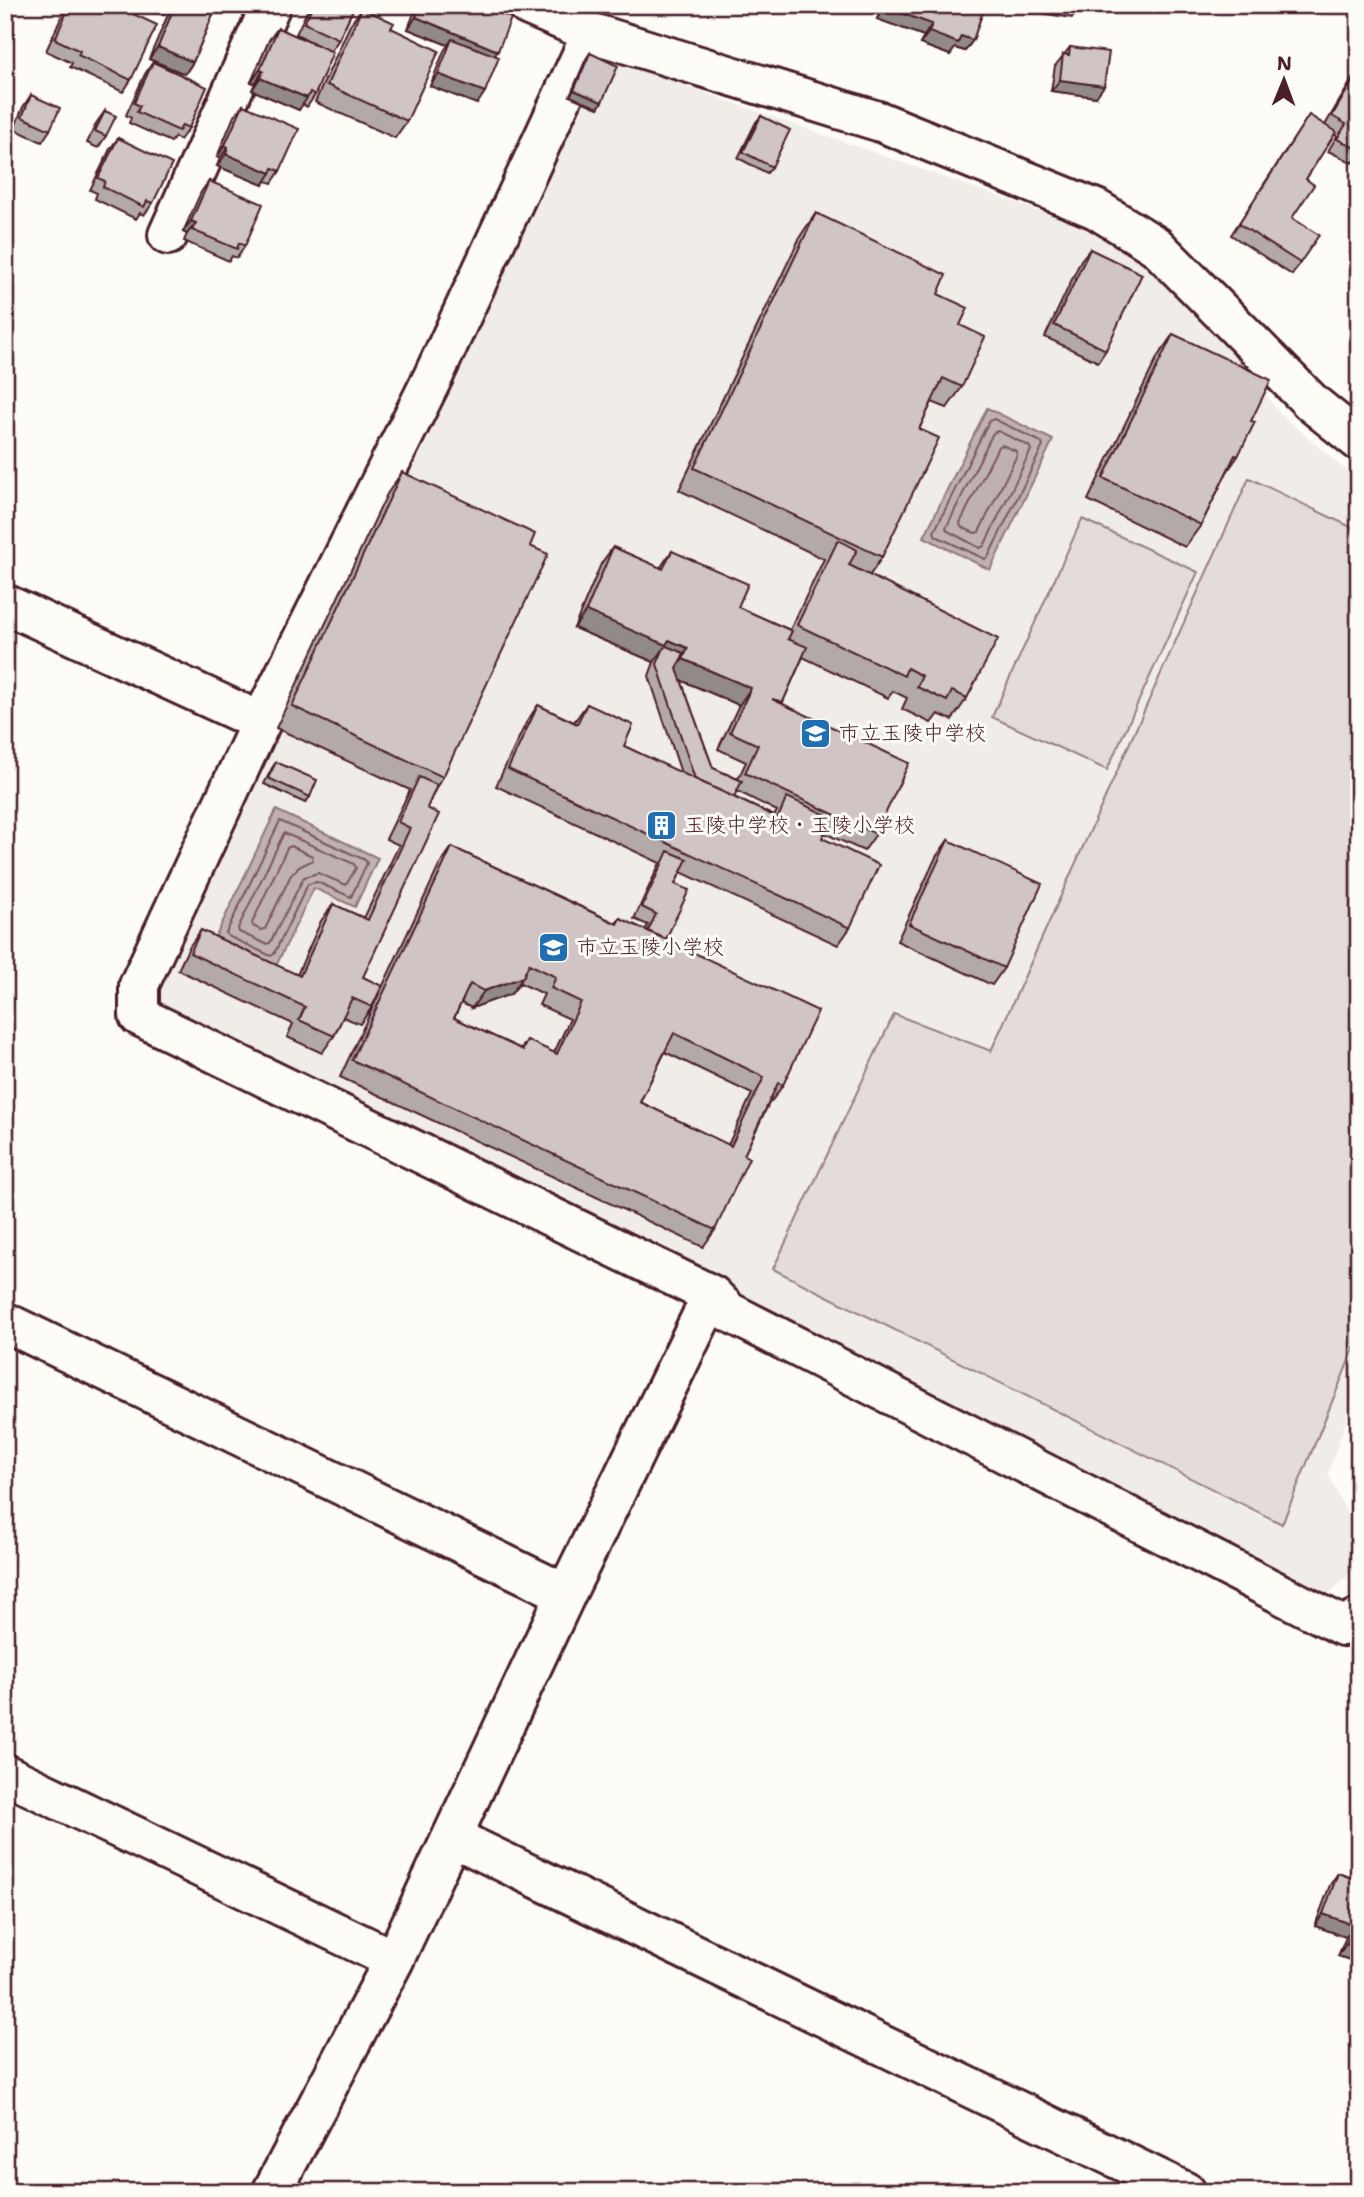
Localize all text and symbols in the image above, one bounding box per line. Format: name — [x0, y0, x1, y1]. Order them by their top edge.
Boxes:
north arrow — [1248, 46, 1318, 116]
text: N — [1277, 51, 1292, 76]
school or university icon: 市立玉陵中学校 — [799, 716, 833, 750]
place label: 市立玉陵中学校 — [839, 719, 986, 747]
building icon: 玉陵中学校・玉陵小学校 — [644, 808, 678, 842]
place label: 玉陵中学校・玉陵小学校 — [684, 811, 915, 839]
school or university icon: 市立玉陵小学校 — [537, 930, 571, 964]
place label: 市立玉陵小学校 — [577, 933, 724, 961]

